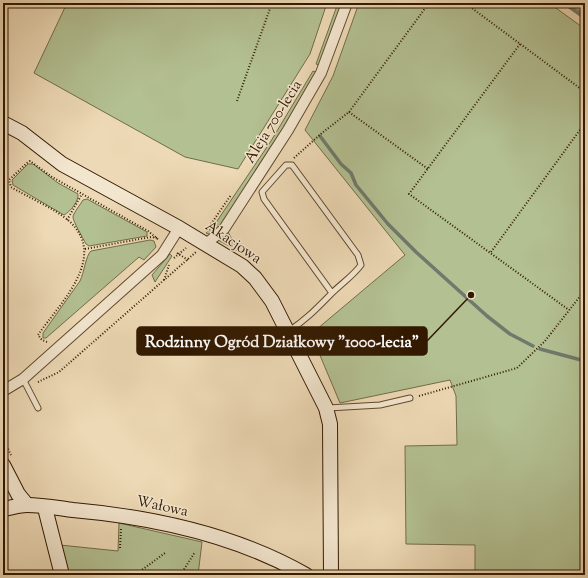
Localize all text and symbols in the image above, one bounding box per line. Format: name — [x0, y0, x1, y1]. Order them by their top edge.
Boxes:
street label: Aleja 700-lecia — [240, 76, 308, 168]
street label: Akacjowa — [201, 216, 265, 270]
callout: Rodzinny Ogród Działkowy "1000-lecia" — [137, 327, 427, 355]
text: Rodzinny Ogród Działkowy "1000-lecia" — [145, 332, 419, 355]
street label: Wałowa — [134, 491, 190, 523]

